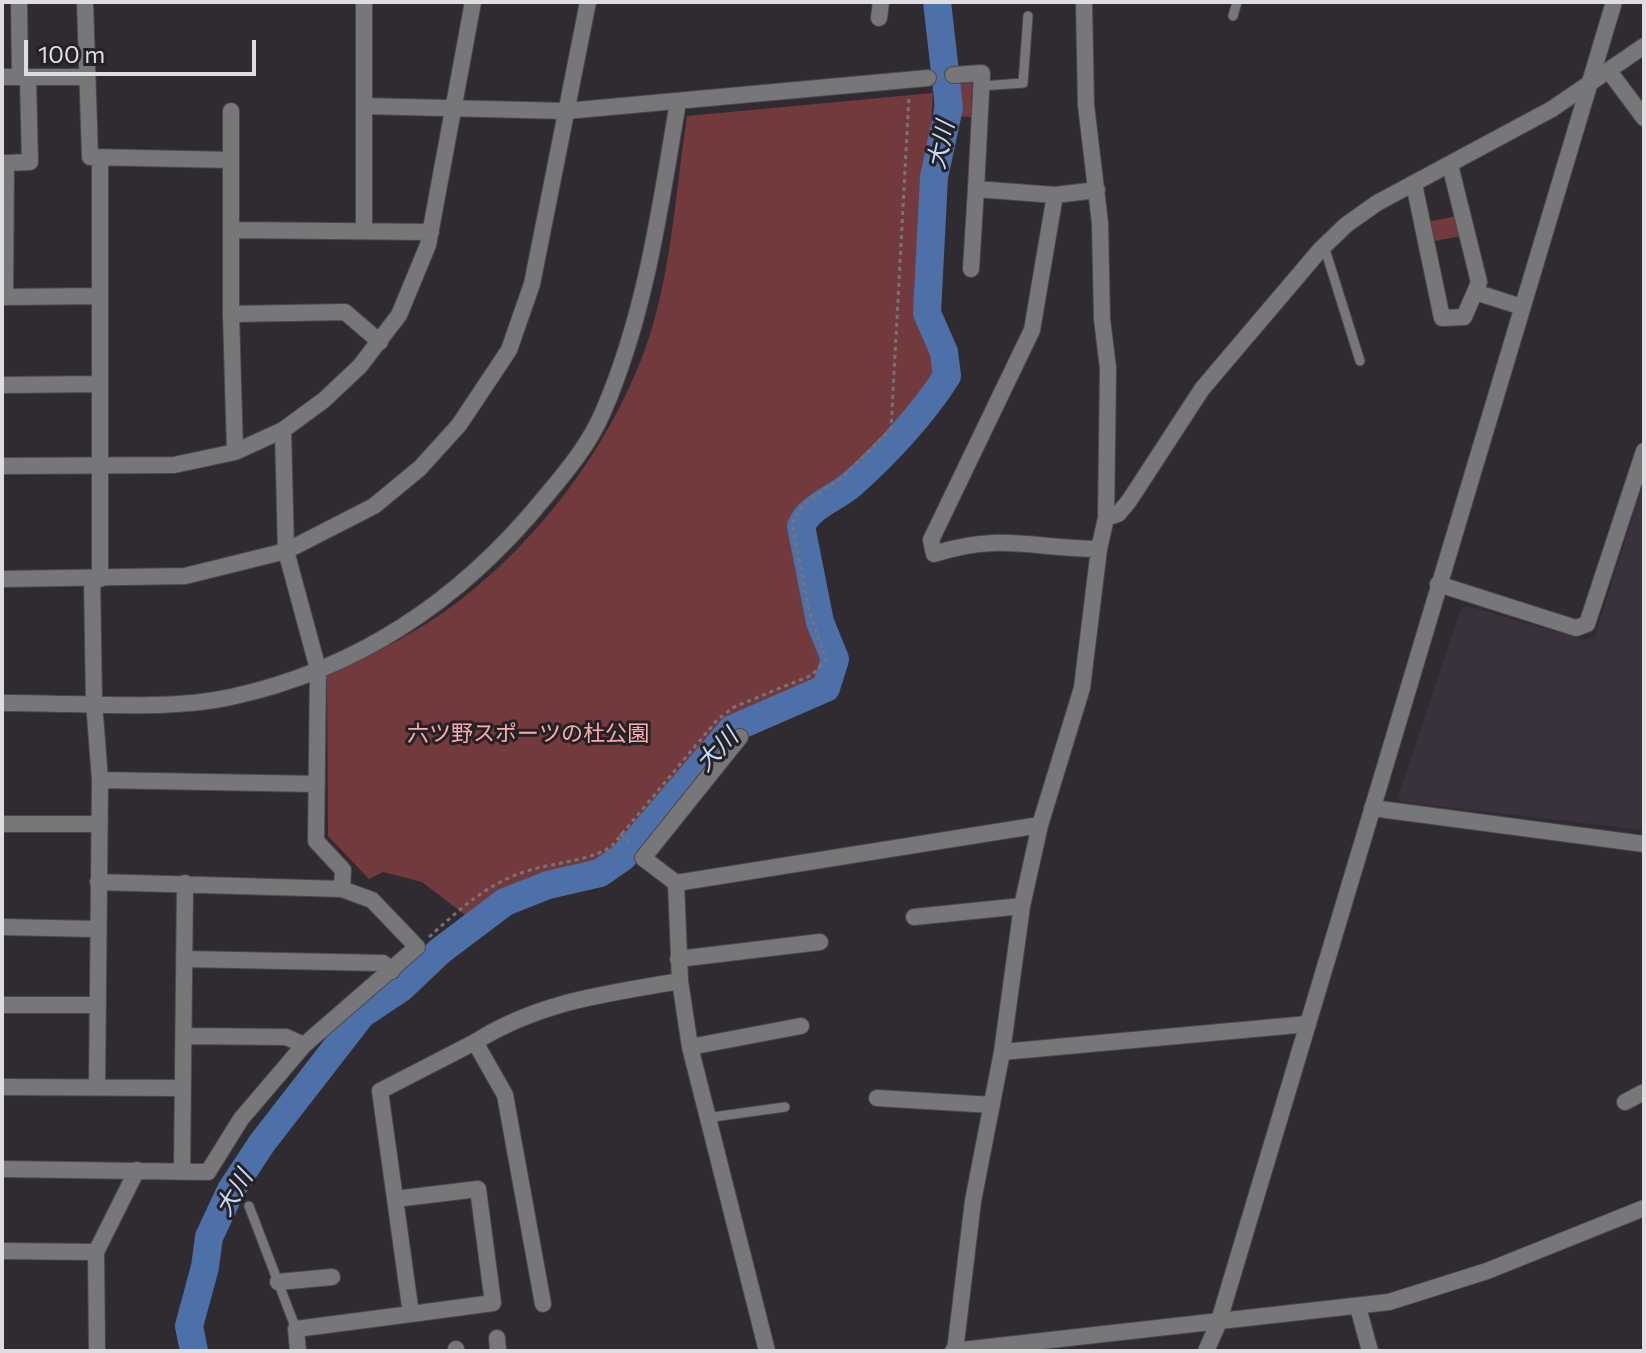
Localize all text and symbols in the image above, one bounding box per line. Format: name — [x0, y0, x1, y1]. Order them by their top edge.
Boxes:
scale bar — [28, 24, 260, 74]
text: 100 m — [38, 39, 105, 68]
water label: 大川 — [922, 119, 960, 171]
park label: 六ツ野スポーツの杜公園 — [407, 721, 649, 747]
water label: 大川 — [690, 723, 744, 777]
water label: 大川 — [209, 1165, 259, 1221]

